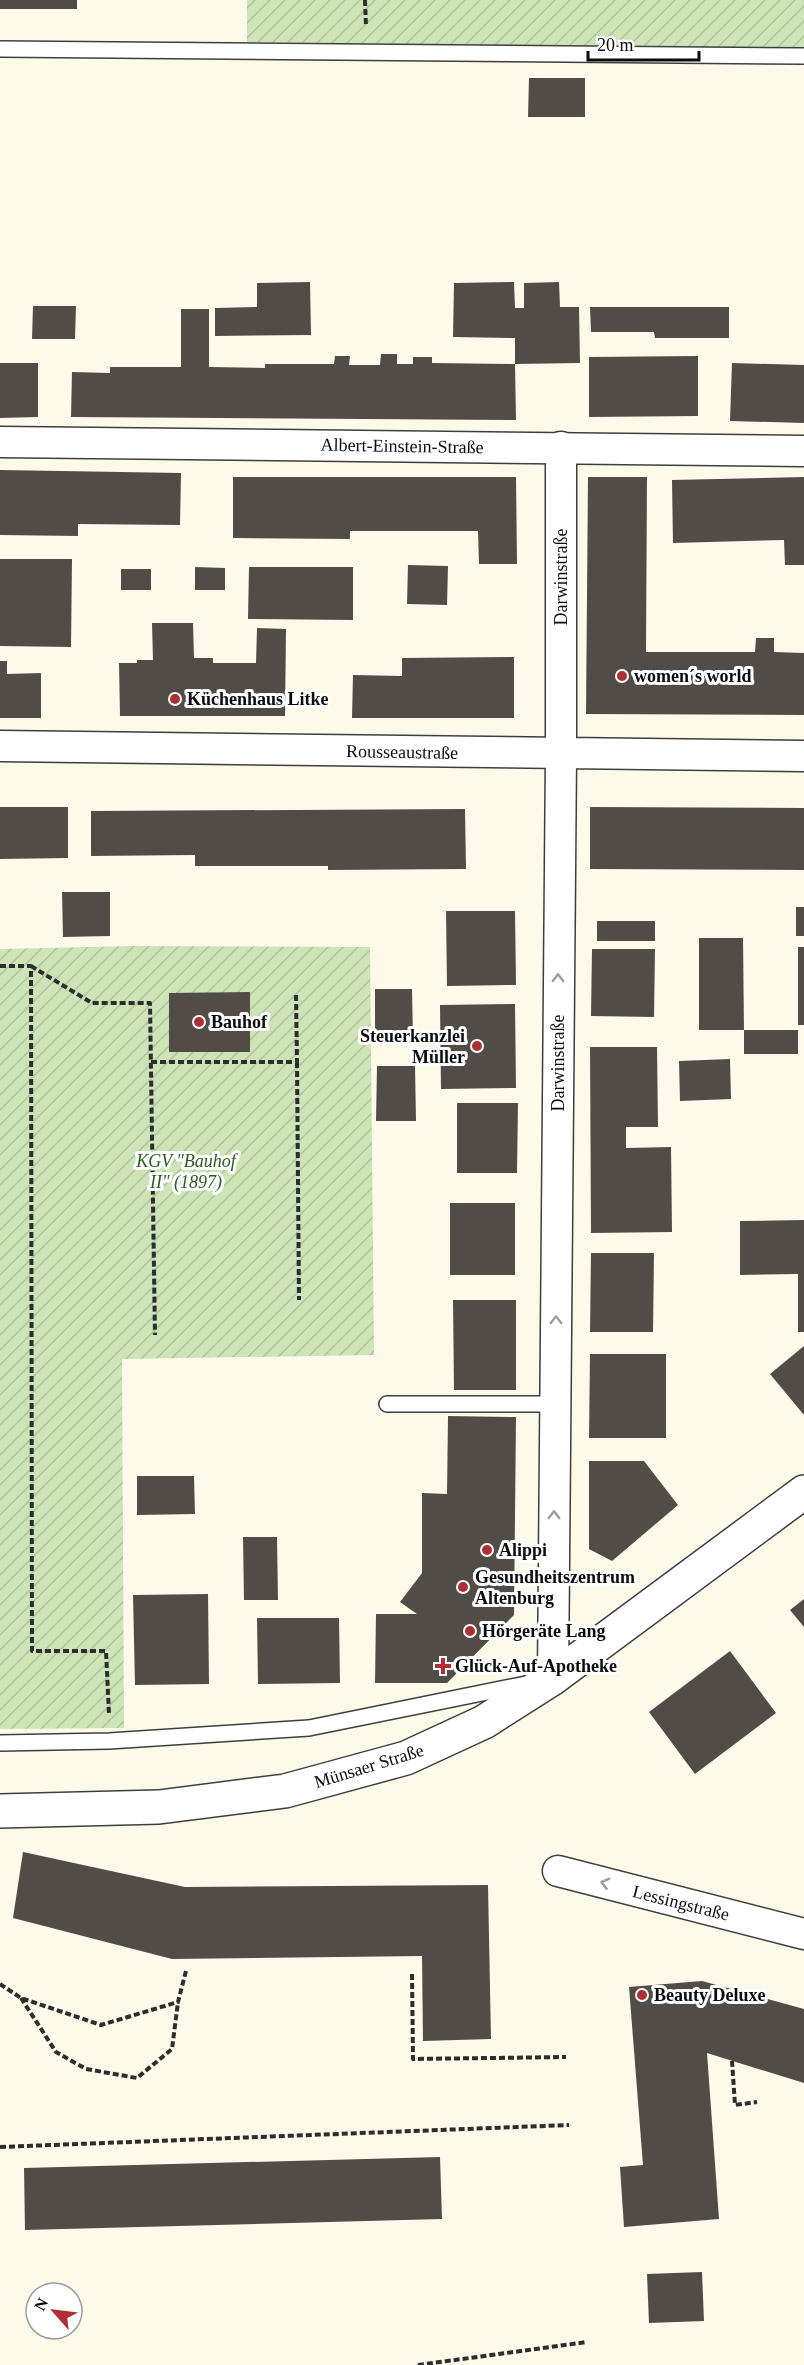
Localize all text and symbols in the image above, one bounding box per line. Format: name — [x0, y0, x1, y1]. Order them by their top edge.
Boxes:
scale bar — [588, 24, 699, 62]
text: 20 m — [597, 35, 634, 55]
street label: Albert-Einstein-Straße — [320, 435, 484, 457]
street label: Darwinstraße — [551, 529, 571, 625]
place label: women´s world — [634, 666, 752, 686]
marker: women´s world — [615, 669, 629, 683]
place label: Küchenhaus Litke — [187, 689, 329, 709]
marker: Küchenhaus Litke — [168, 692, 182, 706]
street label: Rousseaustraße — [346, 741, 458, 763]
one-way arrow — [552, 973, 564, 982]
place label: Bauhof — [211, 1012, 268, 1032]
marker: Bauhof — [192, 1015, 206, 1029]
street label: Darwinstraße — [548, 1015, 568, 1111]
place label: Steuerkanzlei Müller — [360, 1026, 465, 1067]
marker: Steuerkanzlei Müller — [470, 1039, 484, 1053]
park label: KGV "Bauhof II" (1897) — [135, 1151, 239, 1193]
one-way arrow — [549, 1315, 562, 1324]
one-way arrow — [548, 1510, 560, 1519]
place label: Alippi — [499, 1540, 547, 1560]
marker: Alippi — [480, 1543, 494, 1557]
place label: Gesundheitszentrum Altenburg — [475, 1567, 635, 1608]
marker: Gesundheitszentrum Altenburg — [456, 1580, 470, 1594]
place label: Hörgeräte Lang — [482, 1621, 605, 1641]
marker: Hörgeräte Lang — [463, 1624, 477, 1638]
place label: Glück-Auf-Apotheke — [455, 1656, 617, 1676]
marker: Glück-Auf-Apotheke — [436, 1659, 450, 1673]
street label: Münsaer Straße — [312, 1740, 426, 1792]
one-way arrow — [600, 1878, 610, 1891]
street label: Lessingstraße — [631, 1881, 731, 1925]
place label: Beauty Deluxe — [654, 1985, 766, 2005]
marker: Beauty Deluxe — [635, 1988, 649, 2002]
north arrow — [24, 2281, 84, 2341]
text: N — [31, 2295, 52, 2313]

